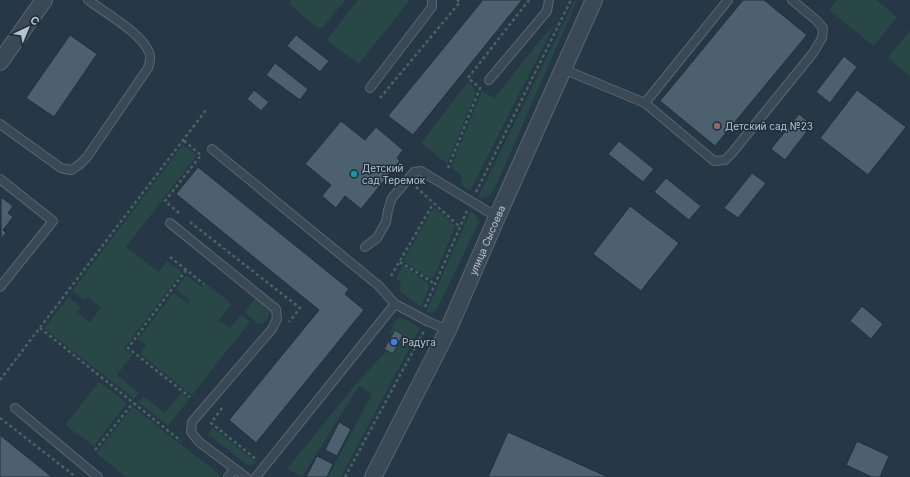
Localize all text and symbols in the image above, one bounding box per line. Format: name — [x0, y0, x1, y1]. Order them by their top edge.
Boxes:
north arrow — [8, 8, 48, 48]
text: С — [27, 13, 43, 29]
place label: Детский сад №23 — [725, 120, 813, 132]
marker: Детский сад №23 — [712, 121, 722, 131]
place label: Детский сад Теремок — [362, 162, 426, 186]
marker: Детский сад Теремок — [349, 169, 359, 179]
street label: улица Сысоева — [467, 203, 507, 277]
place label: Радуга — [402, 336, 436, 348]
marker: Радуга — [389, 337, 399, 347]

